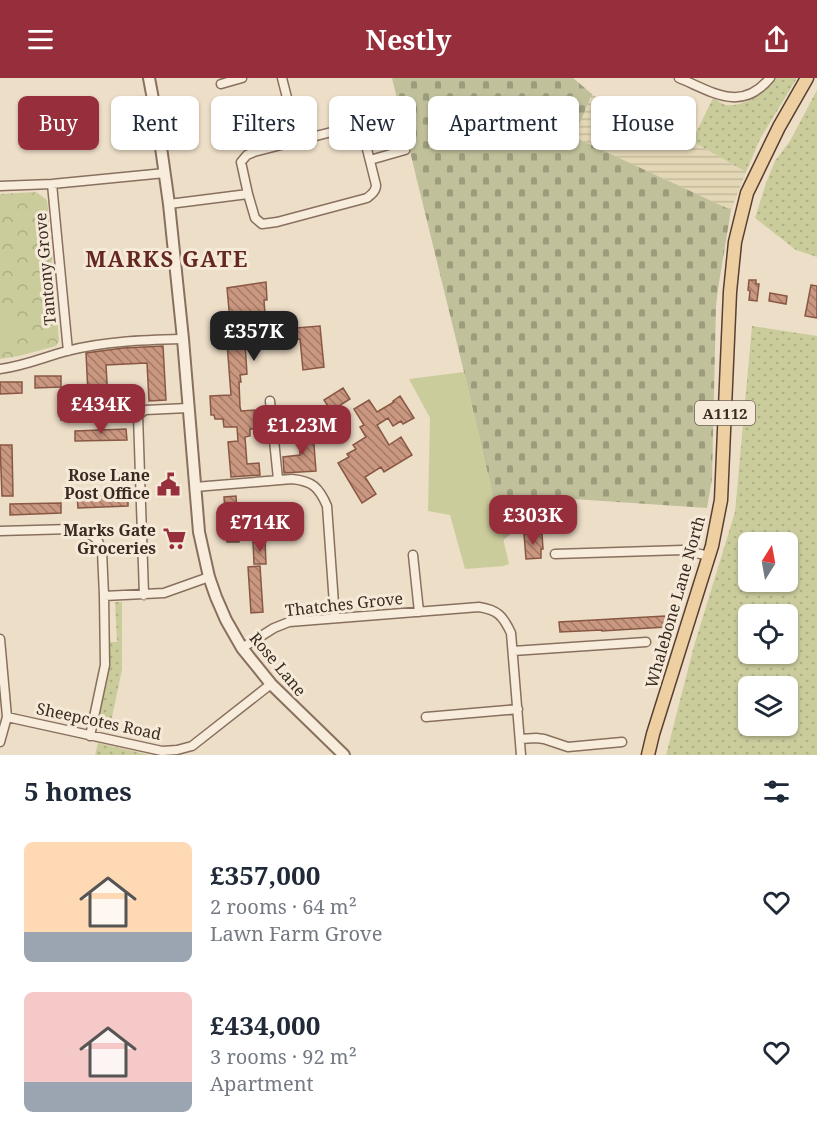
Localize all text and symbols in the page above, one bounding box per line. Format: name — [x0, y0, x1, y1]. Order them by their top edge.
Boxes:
text: Nestly — [366, 21, 451, 58]
icon: menu — [24, 23, 57, 56]
icon: share — [760, 23, 793, 56]
chip: Buy — [18, 96, 99, 150]
chip: Rent — [111, 96, 199, 150]
chip: Filters — [211, 96, 317, 150]
chip: New — [329, 96, 416, 150]
chip: Apartment — [428, 96, 579, 150]
chip: House — [591, 96, 696, 150]
street label: Tantony Grove — [29, 212, 61, 326]
district label: MARKS GATE — [85, 243, 249, 273]
pin: £357K — [212, 311, 296, 362]
text: £357K — [224, 317, 284, 344]
pin: £434K — [59, 384, 143, 435]
text: £434K — [71, 390, 131, 417]
road number: A1112 — [695, 401, 755, 425]
pin: £1.23M — [253, 405, 351, 456]
text: £1.23M — [267, 411, 337, 438]
place label: Rose Lane Post Office — [64, 464, 150, 504]
public building icon: Rose Lane Post Office — [155, 471, 181, 497]
pin: £303K — [491, 495, 575, 546]
text: £303K — [503, 501, 563, 528]
pin: £714K — [218, 502, 302, 553]
text: £714K — [230, 508, 290, 535]
street label: Whalebone Lane North — [640, 513, 710, 691]
place label: Marks Gate Groceries — [63, 519, 156, 559]
supermarket icon: Marks Gate Groceries — [161, 526, 187, 552]
north arrow — [738, 532, 798, 592]
map controls — [738, 532, 798, 736]
street label: Thatches Grove — [284, 587, 404, 621]
button: locate — [738, 604, 798, 664]
street label: Rose Lane — [245, 627, 311, 701]
button: layers — [738, 676, 798, 736]
street label: Sheepcotes Road — [35, 697, 164, 745]
text: 5 homes — [24, 773, 132, 809]
icon: filters — [760, 775, 793, 808]
text: £357,000 — [210, 857, 320, 893]
icon: home — [72, 866, 144, 938]
icon: heart — [760, 886, 793, 919]
text: 2 rooms · 64 m² — [210, 893, 357, 920]
text: Lawn Farm Grove — [210, 920, 382, 947]
text: £434,000 — [210, 1007, 320, 1043]
icon: home — [72, 1016, 144, 1088]
icon: heart — [760, 1036, 793, 1069]
text: 3 rooms · 92 m² — [210, 1043, 357, 1070]
text: Apartment — [210, 1070, 314, 1097]

